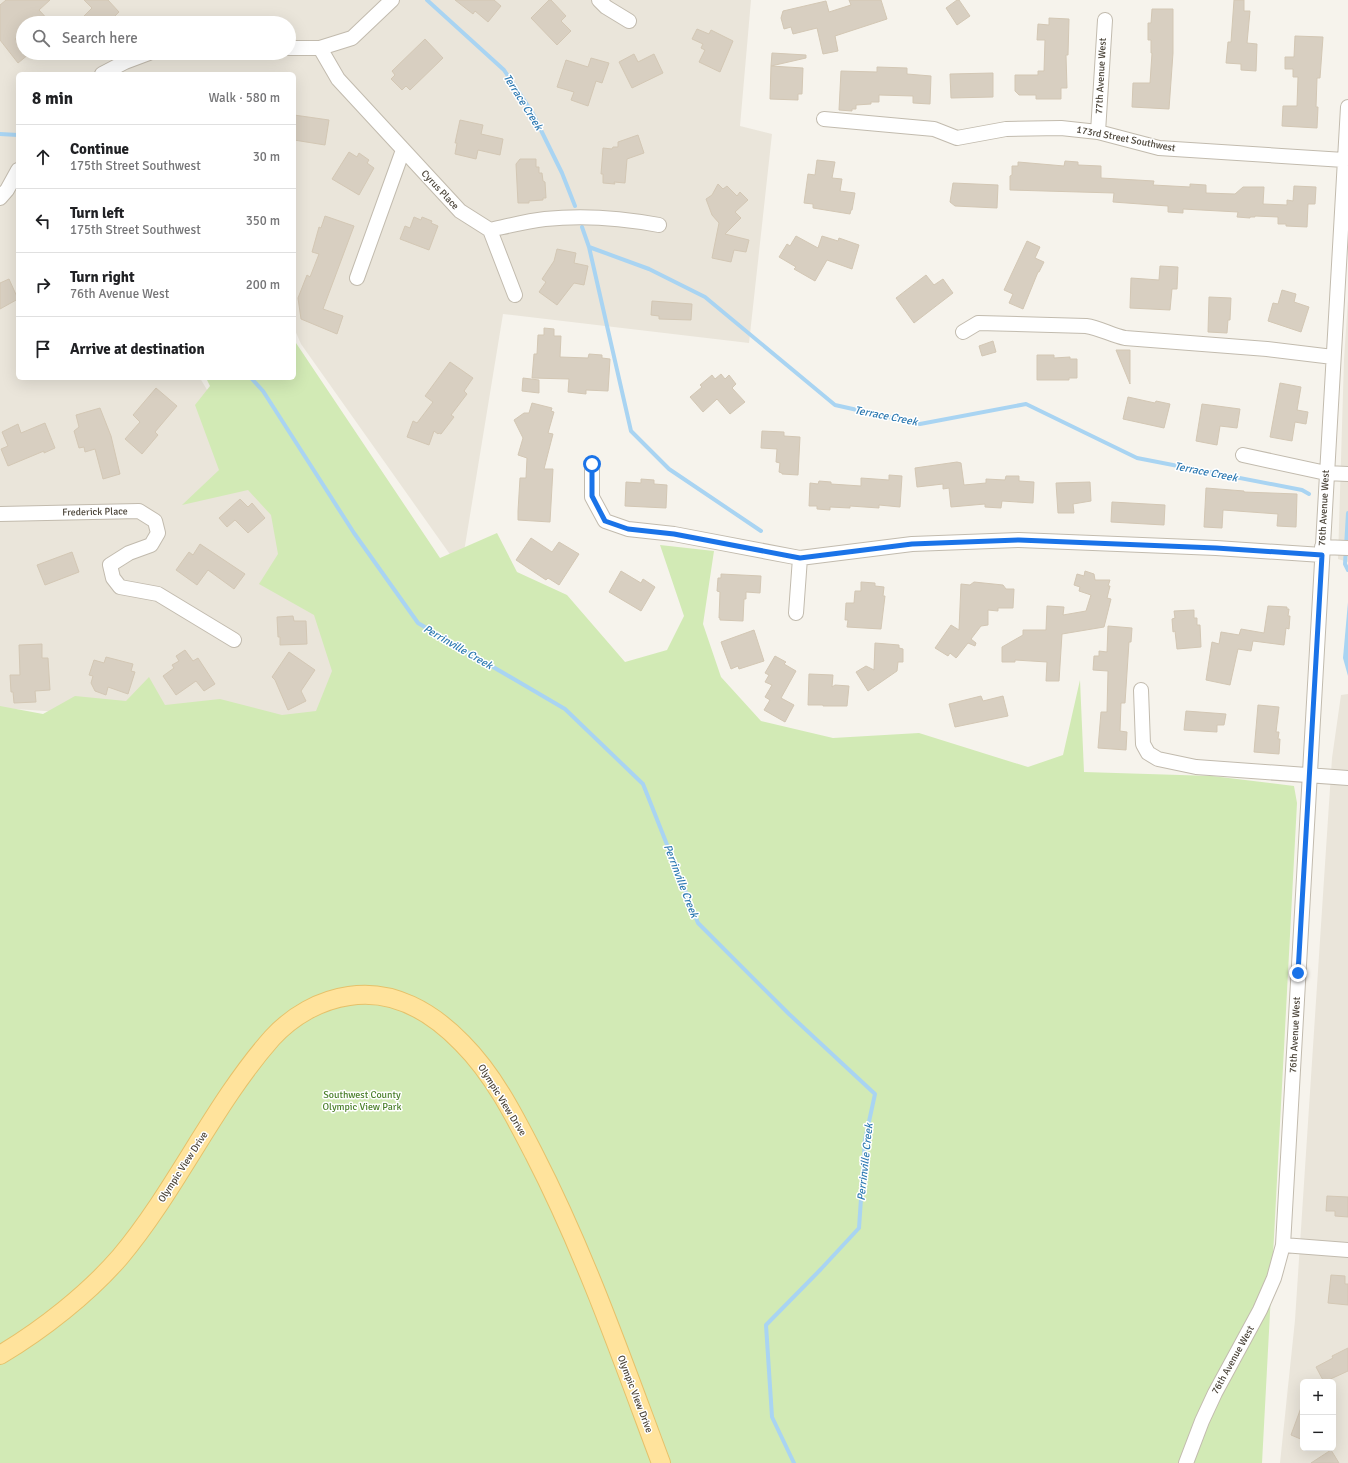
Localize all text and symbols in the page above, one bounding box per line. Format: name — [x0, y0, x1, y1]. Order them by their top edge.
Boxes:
search box — [16, 16, 296, 60]
icon: search — [30, 27, 52, 49]
text: Search here — [62, 29, 138, 47]
street label: 77th Avenue West — [1093, 37, 1109, 114]
water label: Terrace Creek — [501, 72, 546, 134]
text: 8 min — [32, 88, 73, 109]
text: Walk · 580 m — [209, 90, 280, 106]
street label: 173rd Street Southwest — [1076, 124, 1177, 155]
text: Continue — [70, 140, 129, 158]
icon: ahead — [32, 146, 54, 168]
text: 30 m — [253, 149, 280, 165]
text: 175th Street Southwest — [70, 158, 201, 174]
street label: Cyrus Place — [419, 168, 461, 212]
text: Turn left — [70, 204, 124, 222]
icon: left — [32, 210, 54, 232]
text: 350 m — [246, 213, 280, 229]
text: 175th Street Southwest — [70, 222, 201, 238]
text: Turn right — [70, 268, 135, 286]
icon: right — [32, 274, 54, 296]
text: 200 m — [246, 277, 280, 293]
text: 76th Avenue West — [70, 286, 169, 302]
icon: arrive — [32, 338, 54, 360]
text: Arrive at destination — [70, 340, 205, 358]
water label: Terrace Creek — [854, 404, 920, 429]
route start — [583, 455, 601, 473]
water label: Terrace Creek — [1174, 460, 1240, 485]
street label: 76th Avenue West — [1316, 469, 1332, 546]
street label: Frederick Place — [62, 505, 128, 519]
water label: Perrinville Creek — [421, 622, 496, 673]
water label: Perrinville Creek — [661, 842, 702, 921]
route end — [1289, 964, 1307, 982]
street label: 76th Avenue West — [1287, 996, 1303, 1073]
street label: Olympic View Drive — [475, 1062, 529, 1138]
park label: Southwest County Olympic View Park — [323, 1089, 401, 1113]
water label: Perrinville Creek — [854, 1121, 876, 1201]
street label: Olympic View Drive — [156, 1129, 210, 1205]
street label: 76th Avenue West — [1209, 1323, 1257, 1396]
street label: Olympic View Drive — [615, 1354, 655, 1434]
map controls — [1300, 1379, 1336, 1451]
button: + — [1300, 1379, 1336, 1415]
button: − — [1300, 1415, 1336, 1451]

